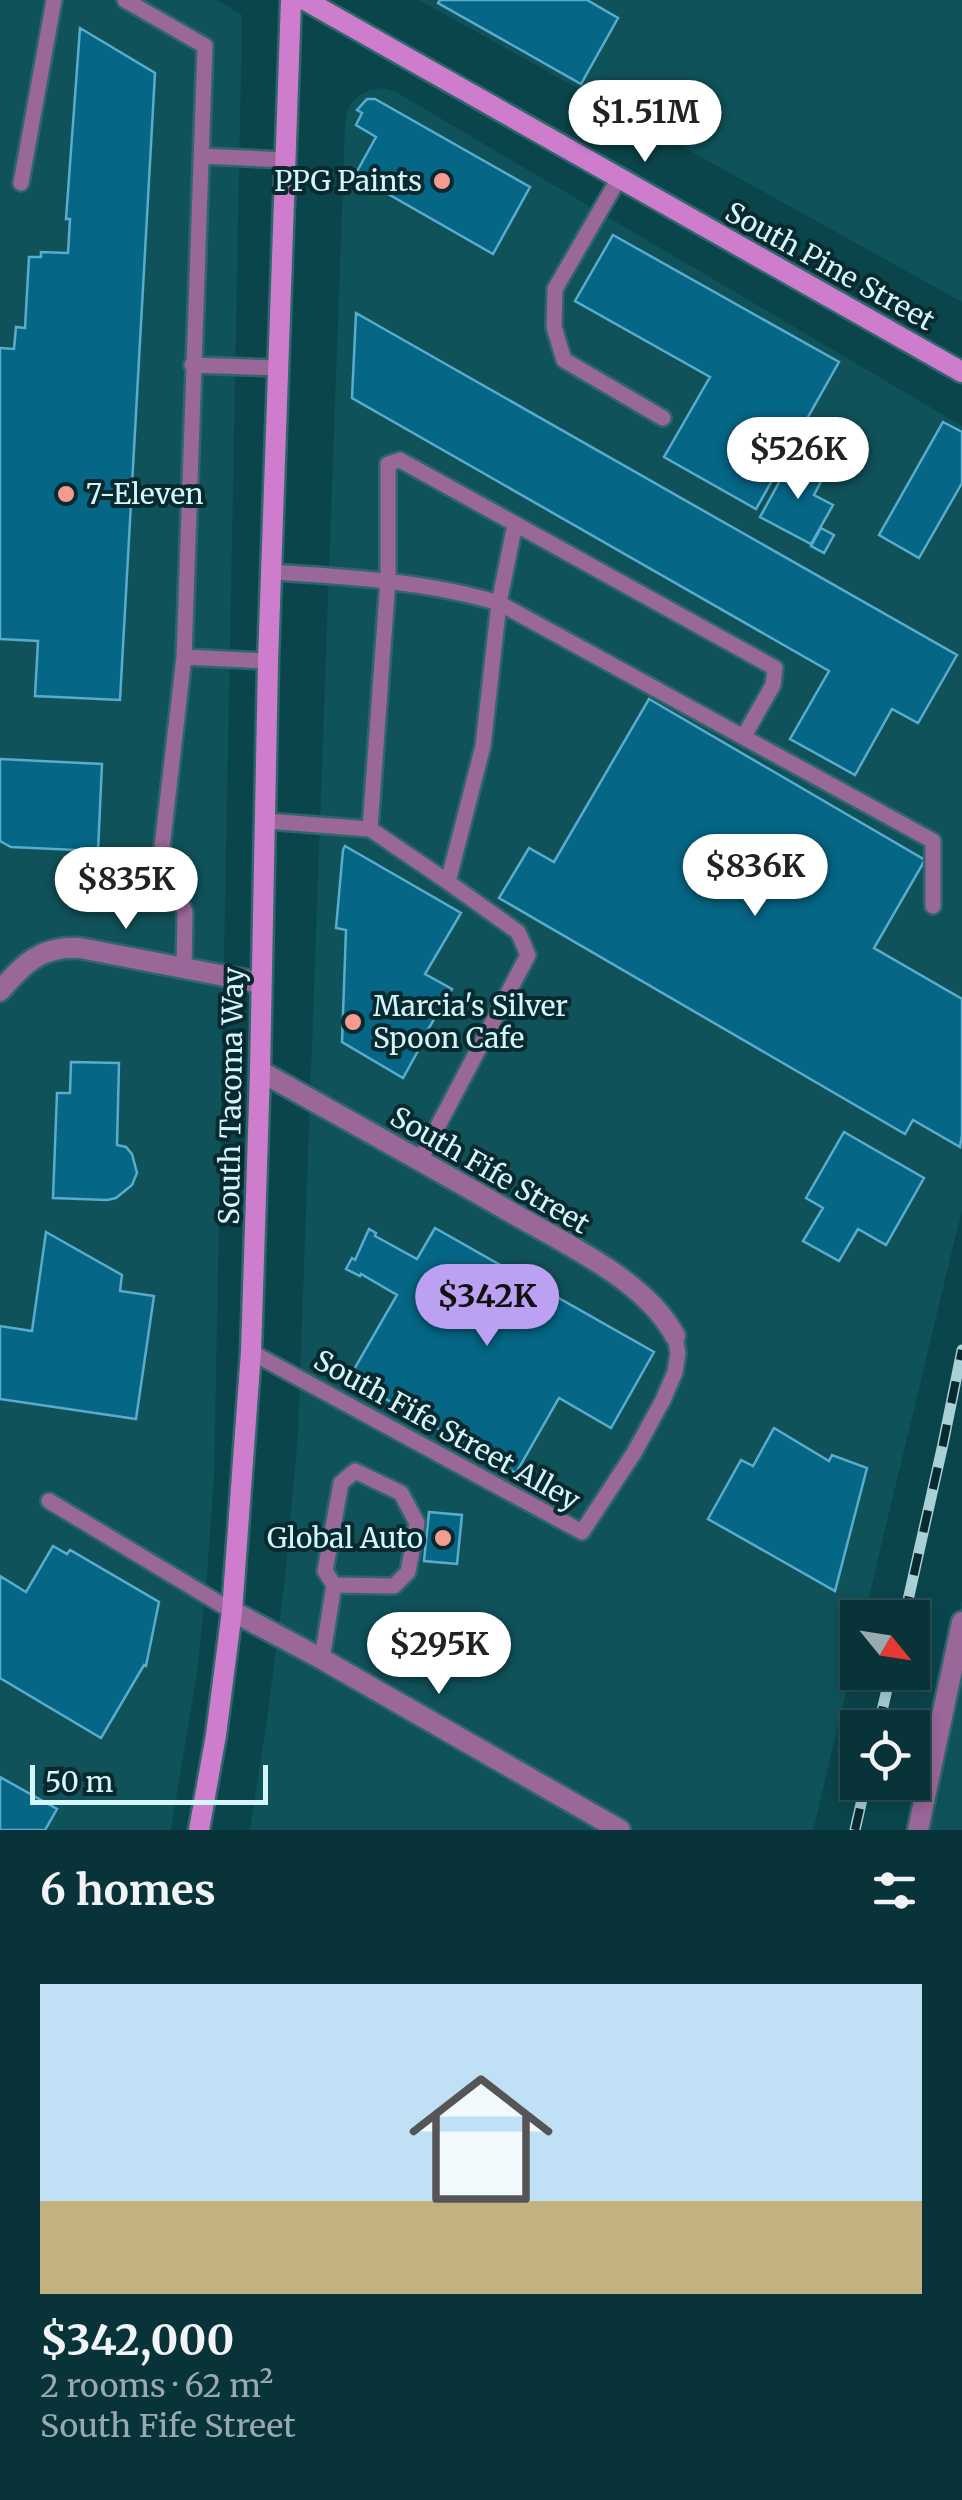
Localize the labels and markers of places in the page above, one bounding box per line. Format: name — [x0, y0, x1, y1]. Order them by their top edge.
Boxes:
pin: $1.51M — [564, 80, 726, 165]
place label: PPG Paints — [274, 163, 422, 199]
marker: PPG Paints — [431, 170, 453, 192]
pin: $526K — [728, 417, 868, 502]
place label: 7-Eleven — [86, 476, 204, 512]
marker: 7-Eleven — [55, 483, 77, 505]
pin: $836K — [685, 834, 825, 919]
pin: $835K — [56, 847, 196, 932]
place label: Marcia's Silver Spoon Cafe — [373, 988, 568, 1056]
marker: Marcia's Silver Spoon Cafe — [342, 1011, 364, 1033]
pin: $342K — [417, 1264, 557, 1349]
place label: Global Auto — [267, 1520, 423, 1556]
marker: Global Auto — [432, 1527, 454, 1549]
pin: $295K — [369, 1612, 509, 1697]

